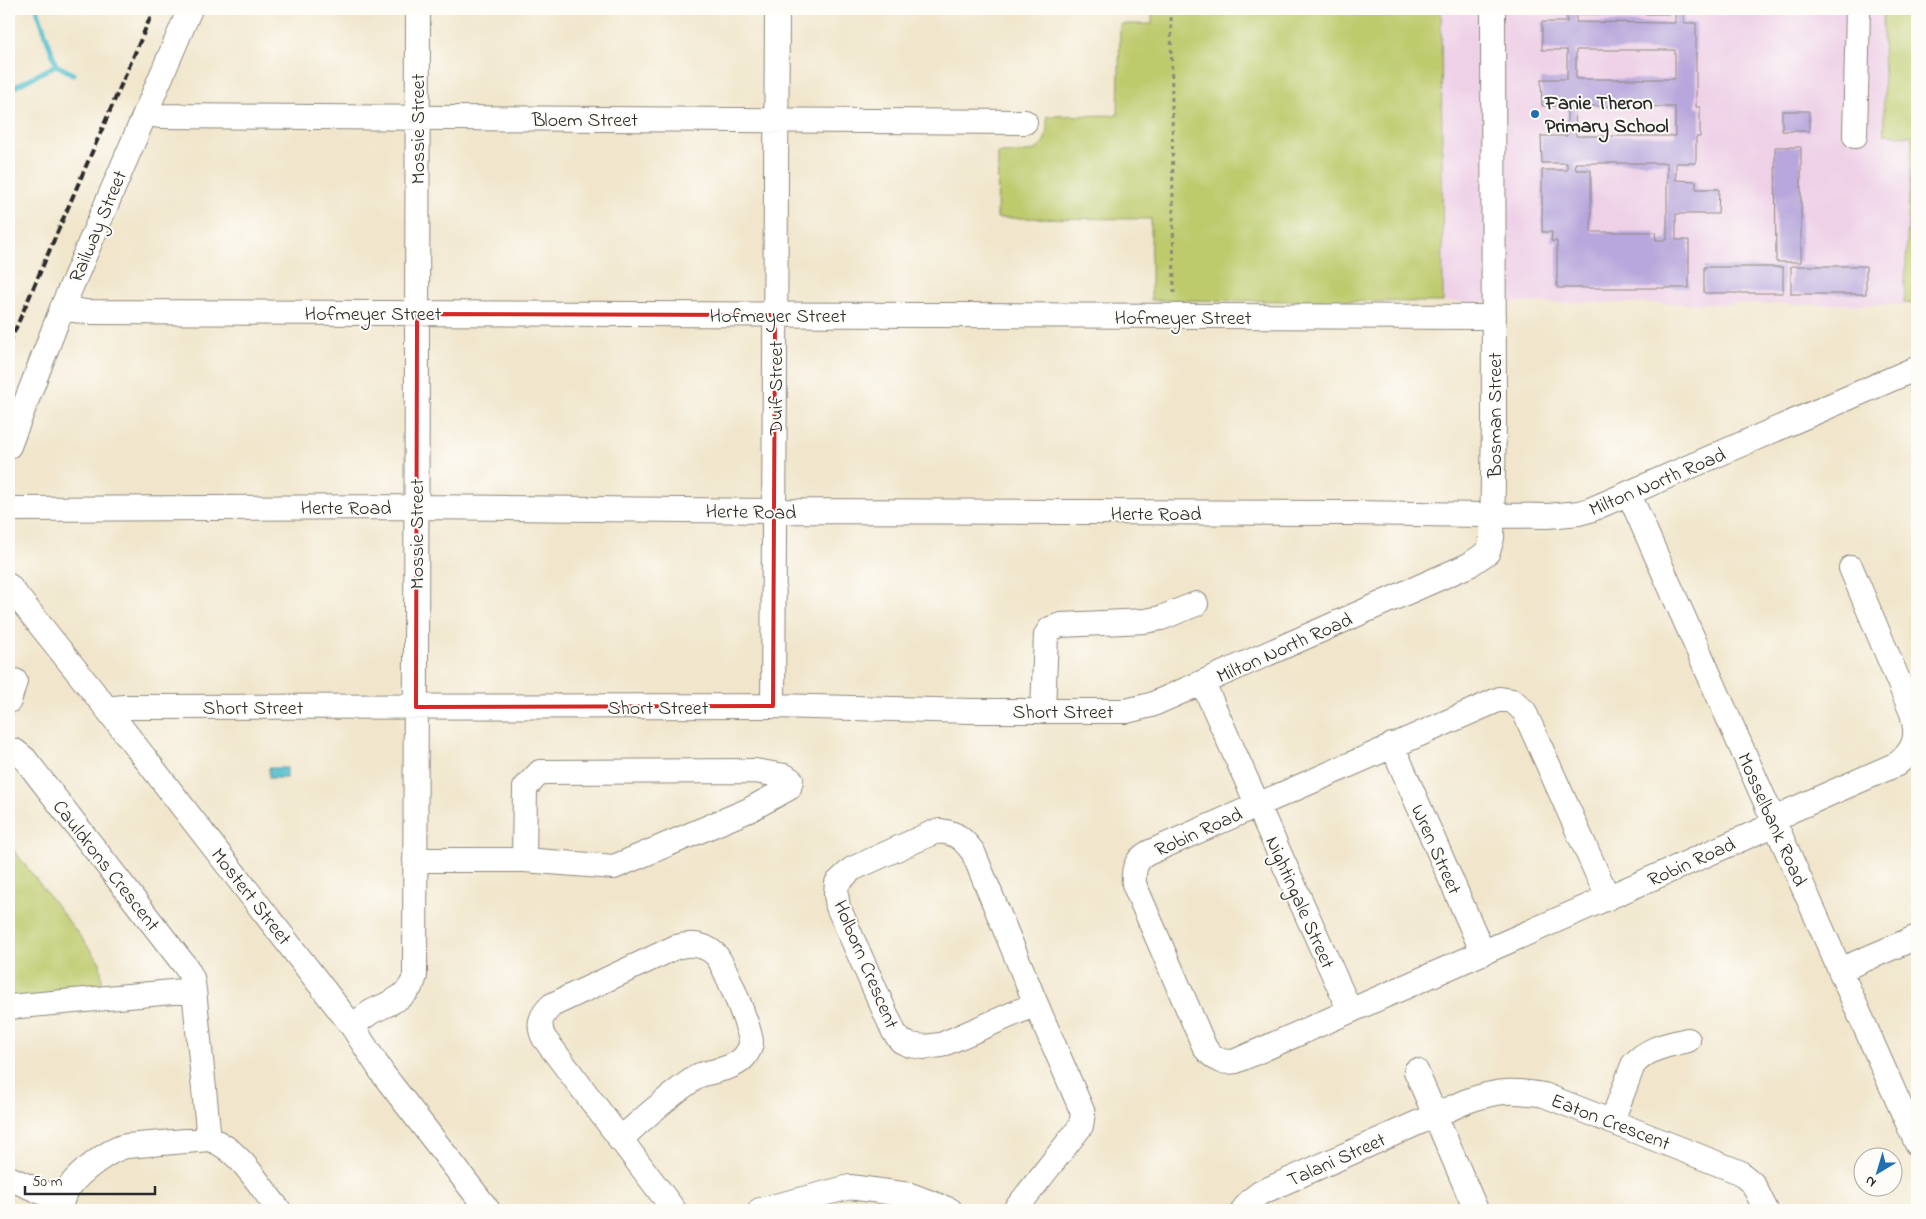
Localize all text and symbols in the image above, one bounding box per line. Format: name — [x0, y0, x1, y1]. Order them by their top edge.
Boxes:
street label: Mossie Street — [405, 73, 434, 184]
place label: Fanie Theron Primary School — [1544, 90, 1669, 143]
street label: Bloem Street — [531, 107, 638, 136]
marker: Fanie Theron Primary School — [1529, 108, 1541, 120]
street label: Railway Street — [63, 166, 136, 288]
street label: Hofmeyer Street — [305, 301, 442, 330]
street label: Hofmeyer Street — [710, 303, 847, 332]
street label: Hofmeyer Street — [1115, 305, 1252, 334]
street label: Duif Street — [763, 341, 792, 436]
street label: Bosman Street — [1482, 352, 1511, 479]
street label: Milton North Road — [1585, 441, 1731, 525]
street label: Mossie Street — [404, 478, 433, 589]
street label: Herte Road — [301, 495, 391, 524]
street label: Herte Road — [705, 498, 797, 529]
street label: Herte Road — [1111, 501, 1201, 530]
street label: Milton North Road — [1212, 606, 1358, 692]
street label: Short Street — [202, 695, 304, 724]
street label: Short Street — [607, 695, 709, 724]
street label: Short Street — [1012, 699, 1114, 728]
street label: Mosselbank Road — [1728, 748, 1813, 892]
street label: Cauldrons Crescent — [44, 795, 166, 939]
street label: Wren Street — [1402, 800, 1468, 900]
street label: Robin Road — [1150, 801, 1248, 866]
street label: Robin Road — [1643, 831, 1741, 896]
street label: Nightingale Street — [1256, 832, 1341, 975]
street label: Mostert Street — [203, 843, 298, 953]
street label: Holborn Crescent — [824, 896, 905, 1034]
street label: Eaton Crescent — [1546, 1087, 1674, 1159]
street label: Talani Street — [1283, 1127, 1391, 1196]
north arrow — [1854, 1146, 1904, 1196]
scale bar — [25, 1164, 155, 1196]
text: N — [1861, 1170, 1881, 1192]
text: 50 m — [32, 1171, 63, 1193]

